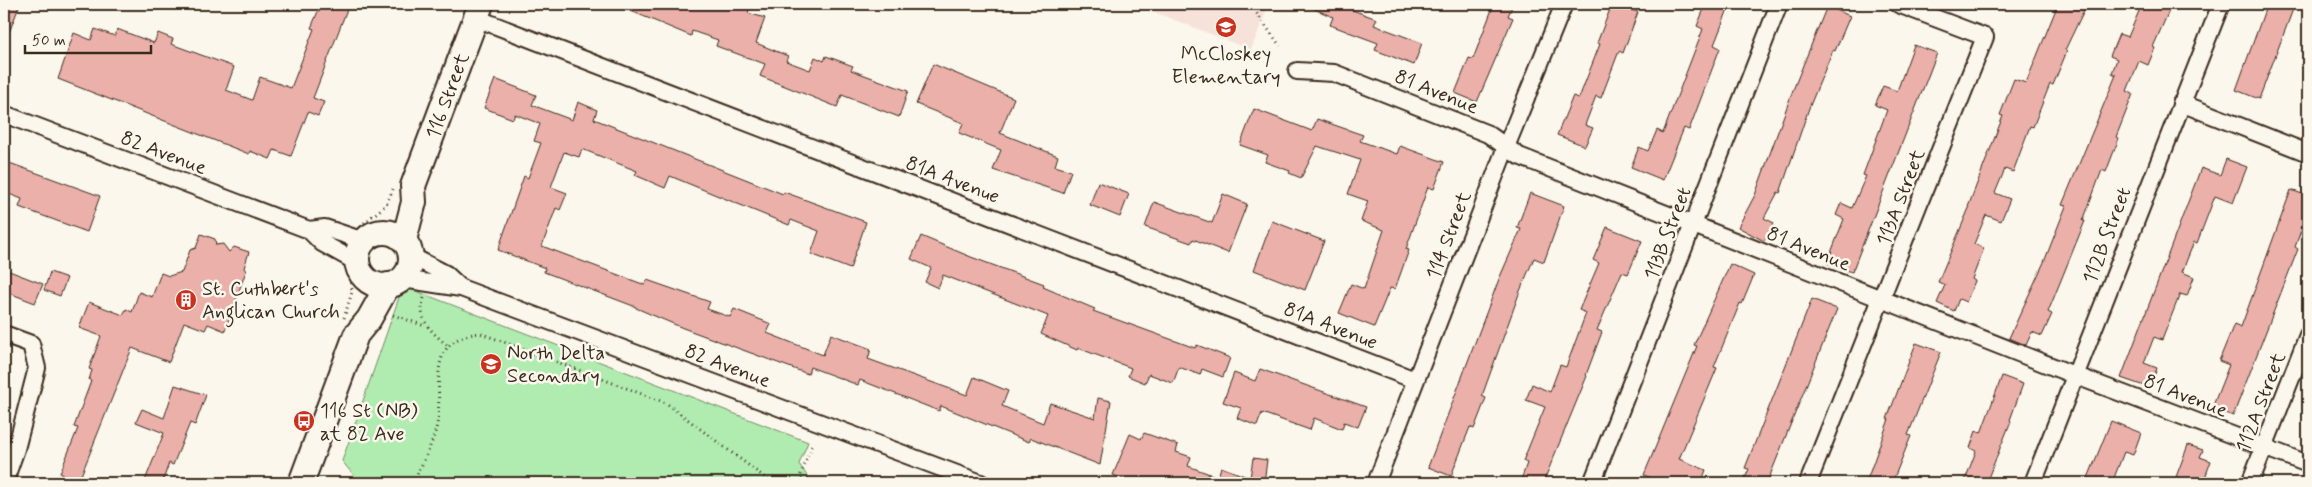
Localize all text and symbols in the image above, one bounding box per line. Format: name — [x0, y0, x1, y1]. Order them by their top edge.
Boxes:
school or university icon: McCloskey Elementary — [1214, 15, 1238, 39]
scale bar — [25, 22, 151, 54]
text: 50 m — [32, 31, 66, 51]
place label: McCloskey Elementary — [1172, 41, 1281, 91]
street label: 116 Street — [420, 49, 477, 143]
street label: 81 Avenue — [1391, 63, 1482, 121]
street label: 82 Avenue — [117, 125, 210, 182]
street label: 113A Street — [1871, 145, 1932, 250]
street label: 81A Avenue — [902, 150, 1003, 211]
street label: 113B Street — [1638, 183, 1698, 284]
street label: 112B Street — [2077, 183, 2138, 288]
street label: 114 Street — [1420, 188, 1479, 283]
street label: 81 Avenue — [1763, 220, 1854, 278]
place label: St. Cuthbert's Anglican Church — [202, 276, 340, 328]
building icon: St. Cuthbert's Anglican Church — [174, 288, 198, 312]
street label: 81A Avenue — [1280, 296, 1381, 357]
street label: 82 Avenue — [681, 338, 774, 395]
place label: North Delta Secondary — [507, 340, 605, 390]
street label: 112A Street — [2230, 348, 2293, 456]
school or university icon: North Delta Secondary — [479, 352, 503, 376]
street label: 81 Avenue — [2140, 368, 2231, 425]
place label: 116 St (NB) at 82 Ave — [320, 398, 418, 448]
bus stop icon: 116 St (NB) at 82 Ave — [292, 409, 316, 433]

